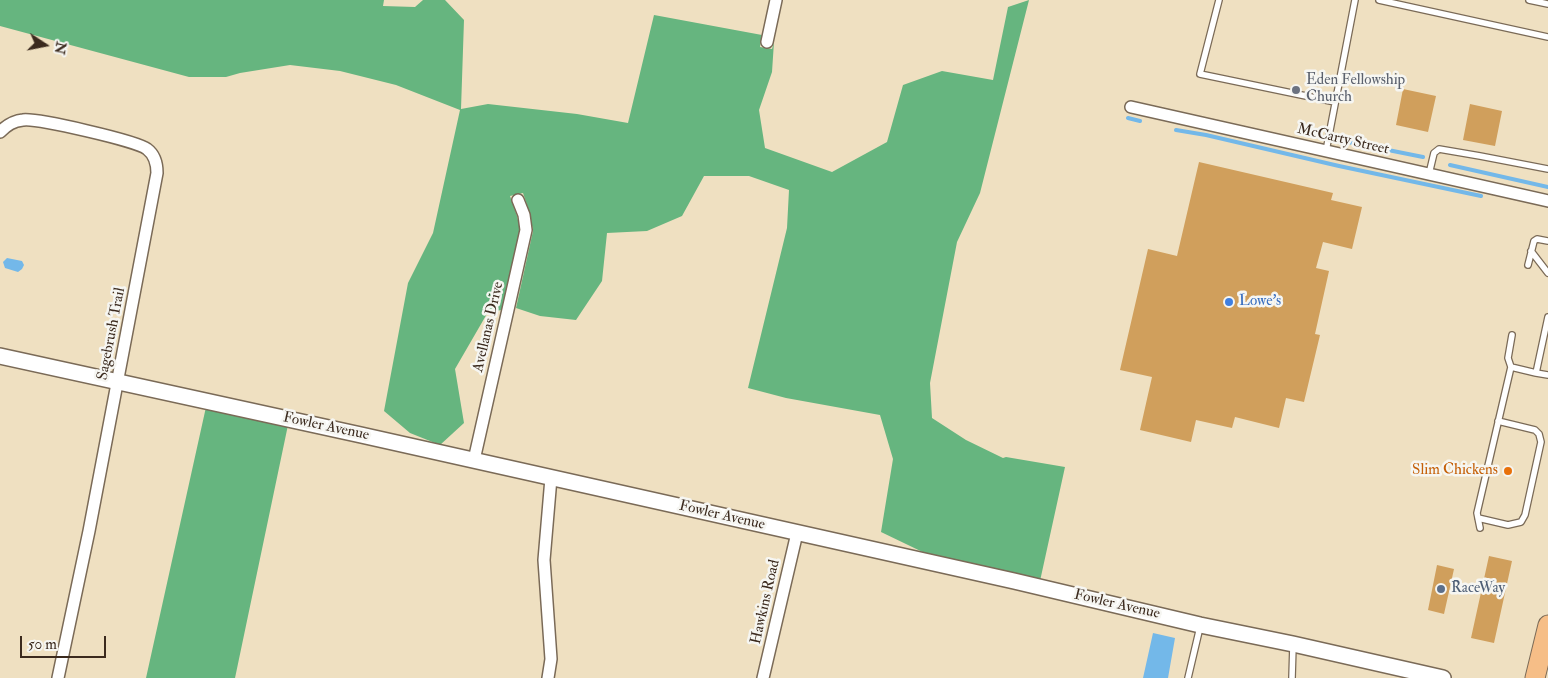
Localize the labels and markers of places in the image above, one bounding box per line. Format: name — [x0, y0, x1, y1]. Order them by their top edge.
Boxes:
place label: Eden Fellowship Church — [1306, 72, 1405, 107]
marker: Eden Fellowship Church — [1290, 84, 1302, 96]
place label: Lowe's — [1239, 293, 1281, 311]
marker: Lowe's — [1223, 296, 1235, 308]
place label: Slim Chickens — [1412, 462, 1498, 480]
marker: Slim Chickens — [1502, 465, 1514, 477]
place label: RaceWay — [1451, 580, 1505, 598]
marker: RaceWay — [1435, 583, 1447, 595]

